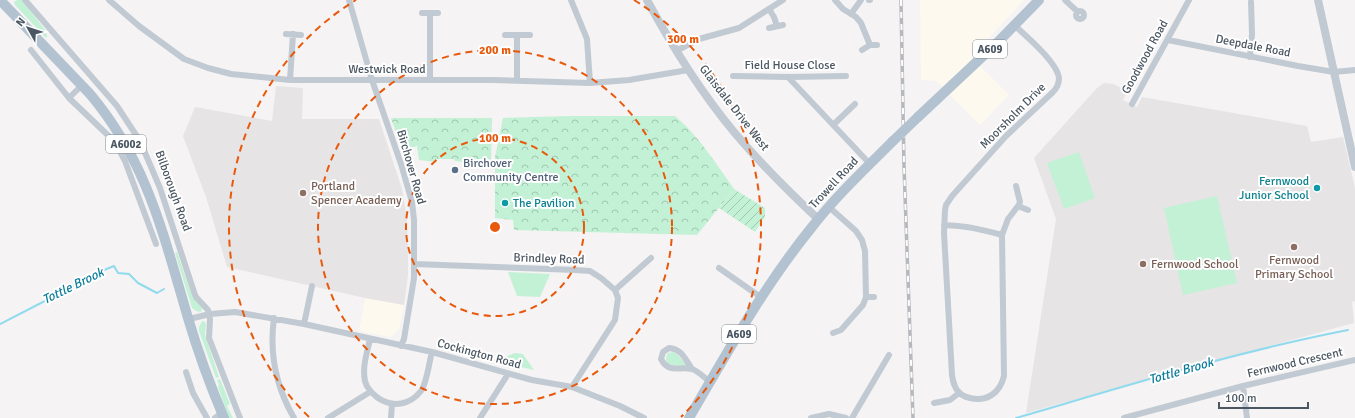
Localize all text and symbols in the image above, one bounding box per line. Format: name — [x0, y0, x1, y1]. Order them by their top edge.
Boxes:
north arrow — [8, 8, 48, 48]
text: N — [13, 15, 28, 29]
street label: Goodwood Road — [1119, 17, 1171, 97]
street label: Deepdale Road — [1214, 31, 1292, 61]
text: 300 m — [667, 32, 699, 47]
road number: A609 — [973, 40, 1007, 58]
text: 200 m — [479, 43, 511, 58]
street label: Field House Close — [745, 58, 835, 73]
street label: Westwick Road — [348, 62, 426, 77]
street label: Glaisdale Drive West — [696, 62, 772, 154]
street label: Moorsholm Drive — [977, 80, 1049, 152]
street label: Birchover Road — [393, 128, 429, 206]
text: 100 m — [479, 131, 511, 146]
road number: A6002 — [106, 135, 146, 153]
street label: Bilborough Road — [151, 149, 195, 233]
street label: Trowell Road — [806, 154, 862, 212]
place label: Birchover Community Centre — [463, 156, 558, 185]
marker: Birchover Community Centre — [450, 165, 460, 175]
place label: Fernwood Junior School — [1239, 174, 1309, 203]
place label: Portland Spencer Academy — [311, 179, 402, 208]
marker: Fernwood Junior School — [1312, 183, 1322, 193]
marker: Portland Spencer Academy — [298, 188, 308, 198]
place label: The Pavilion — [513, 196, 575, 211]
marker: The Pavilion — [500, 198, 510, 208]
centre of rings — [488, 220, 502, 234]
marker: Fernwood Primary School — [1289, 242, 1299, 252]
street label: Brindley Road — [513, 250, 585, 268]
place label: Fernwood Primary School — [1255, 253, 1333, 282]
place label: Fernwood School — [1151, 257, 1239, 272]
marker: Fernwood School — [1138, 259, 1148, 269]
water label: Tottle Brook — [40, 264, 108, 308]
road number: A609 — [722, 325, 756, 343]
street label: Cockington Road — [435, 336, 523, 372]
street label: Fernwood Crescent — [1246, 345, 1344, 381]
water label: Tottle Brook — [1147, 354, 1217, 388]
scale bar — [1219, 384, 1308, 410]
text: 100 m — [1225, 391, 1257, 406]

